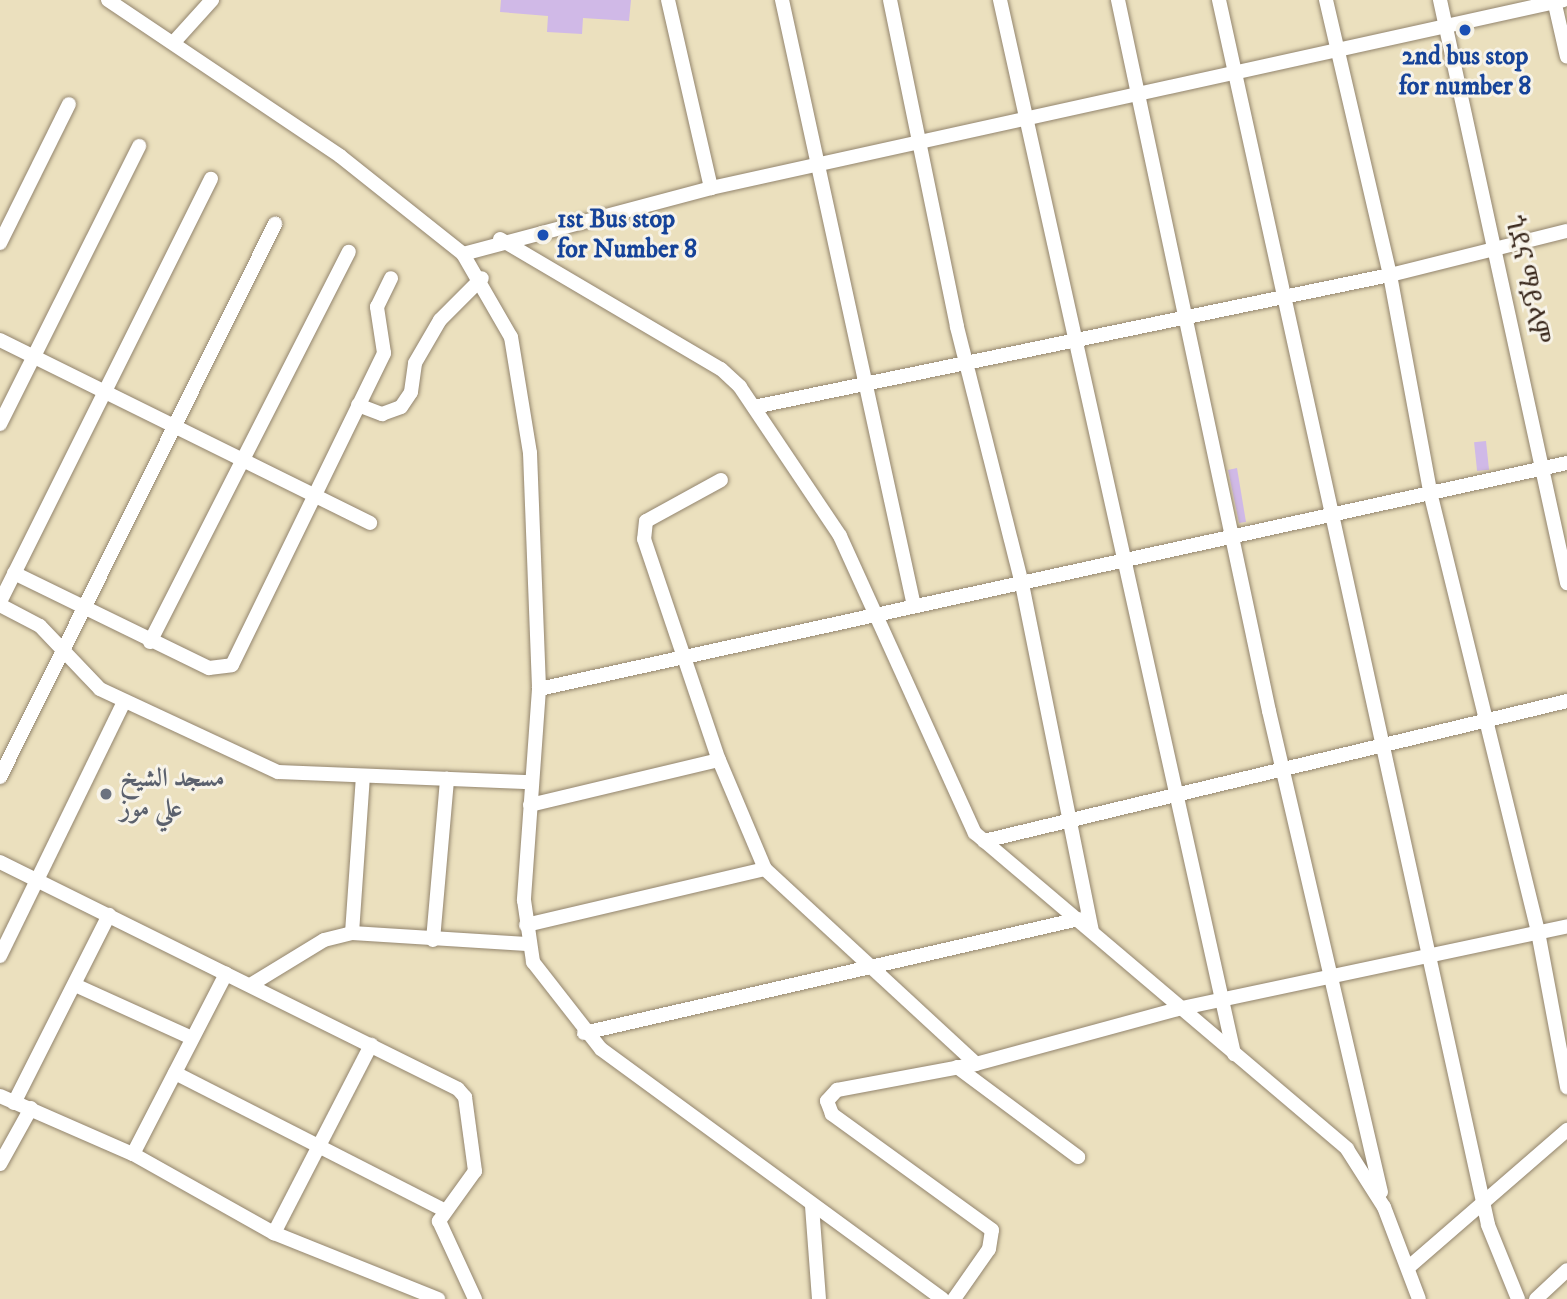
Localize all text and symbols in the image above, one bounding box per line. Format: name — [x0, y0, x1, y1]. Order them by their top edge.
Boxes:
marker: 2nd bus stop for number 8 — [1457, 22, 1473, 38]
place label: 2nd bus stop for number 8 — [1399, 41, 1531, 102]
place label: 1st Bus stop for Number 8 — [557, 204, 697, 266]
street label: ጎደና ማይላም — [1497, 213, 1555, 347]
marker: 1st Bus stop for Number 8 — [535, 227, 551, 243]
place label: مسجد الشيخ علي موز — [120, 763, 225, 824]
marker: مسجد الشيخ علي موز — [98, 786, 114, 802]

